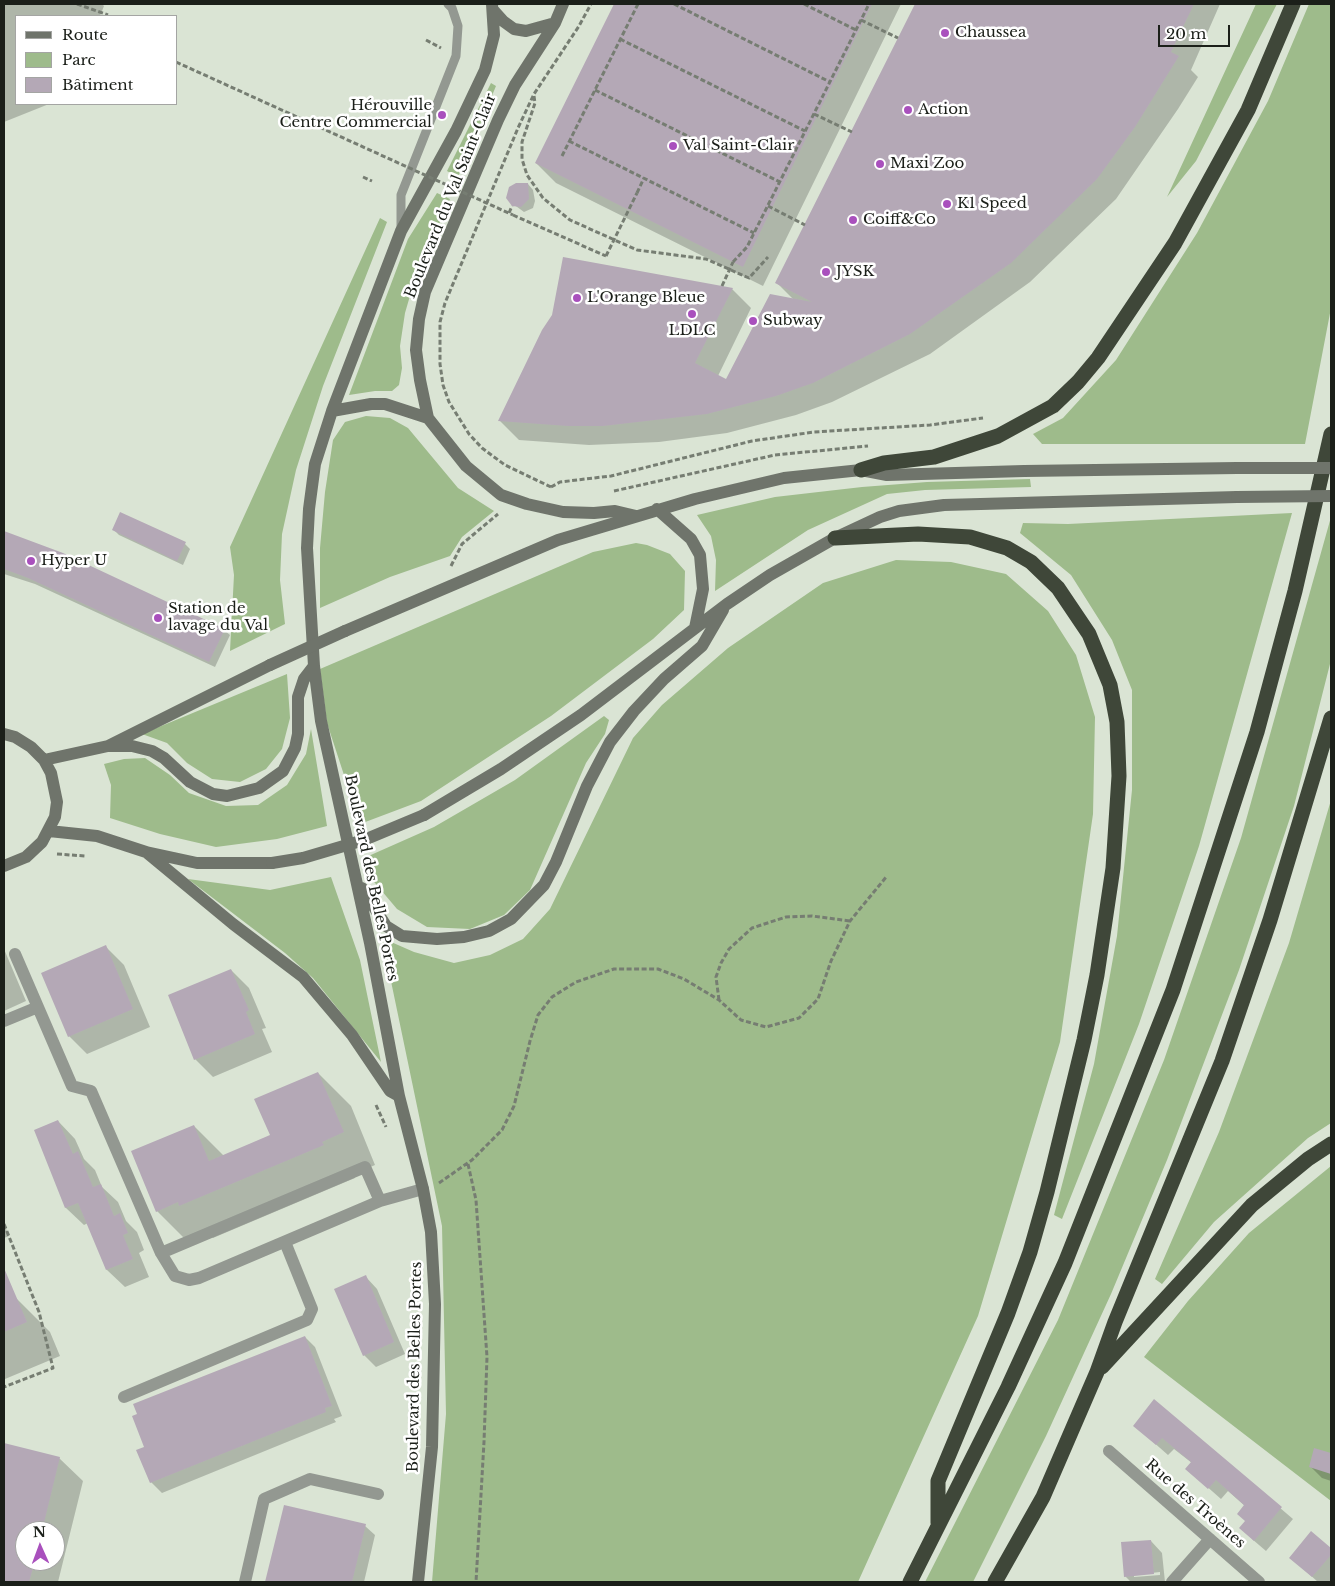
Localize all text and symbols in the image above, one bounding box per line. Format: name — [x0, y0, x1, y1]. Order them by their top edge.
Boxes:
legend — [15, 15, 178, 105]
scale bar — [1160, 15, 1232, 47]
place label: Chaussea — [955, 24, 1026, 42]
text: 20 m — [1166, 24, 1206, 43]
text: Route — [62, 25, 108, 44]
marker: Chaussea — [939, 27, 951, 39]
text: Parc — [62, 50, 95, 69]
text: Bâtiment — [62, 75, 133, 94]
street label: Boulevard du Val Saint-Clair — [402, 91, 500, 301]
place label: Hérouville Centre Commercial — [280, 97, 432, 132]
place label: Action — [918, 101, 968, 119]
marker: Action — [902, 104, 914, 116]
marker: Hérouville Centre Commercial — [436, 109, 448, 121]
place label: Val Saint-Clair — [683, 137, 794, 155]
marker: Val Saint-Clair — [667, 140, 679, 152]
place label: Maxi Zoo — [890, 155, 964, 173]
marker: Maxi Zoo — [874, 158, 886, 170]
place label: K1 Speed — [957, 195, 1027, 213]
marker: K1 Speed — [941, 198, 953, 210]
place label: Coiff&Co — [863, 211, 936, 229]
marker: Coiff&Co — [847, 214, 859, 226]
place label: JYSK — [836, 263, 874, 281]
marker: JYSK — [820, 266, 832, 278]
place label: L'Orange Bleue — [587, 289, 705, 307]
marker: L'Orange Bleue — [571, 292, 583, 304]
marker: LDLC — [686, 308, 698, 320]
place label: Subway — [763, 312, 822, 330]
marker: Subway — [747, 315, 759, 327]
place label: LDLC — [669, 322, 715, 340]
place label: Hyper U — [41, 552, 107, 570]
marker: Hyper U — [25, 555, 37, 567]
place label: Station de lavage du Val — [168, 600, 268, 635]
marker: Station de lavage du Val — [152, 612, 164, 624]
street label: Boulevard des Belles Portes — [340, 773, 402, 983]
street label: Boulevard des Belles Portes — [404, 1262, 426, 1472]
street label: Rue des Troènes — [1141, 1456, 1249, 1552]
north arrow — [15, 1521, 65, 1571]
text: N — [33, 1523, 46, 1541]

